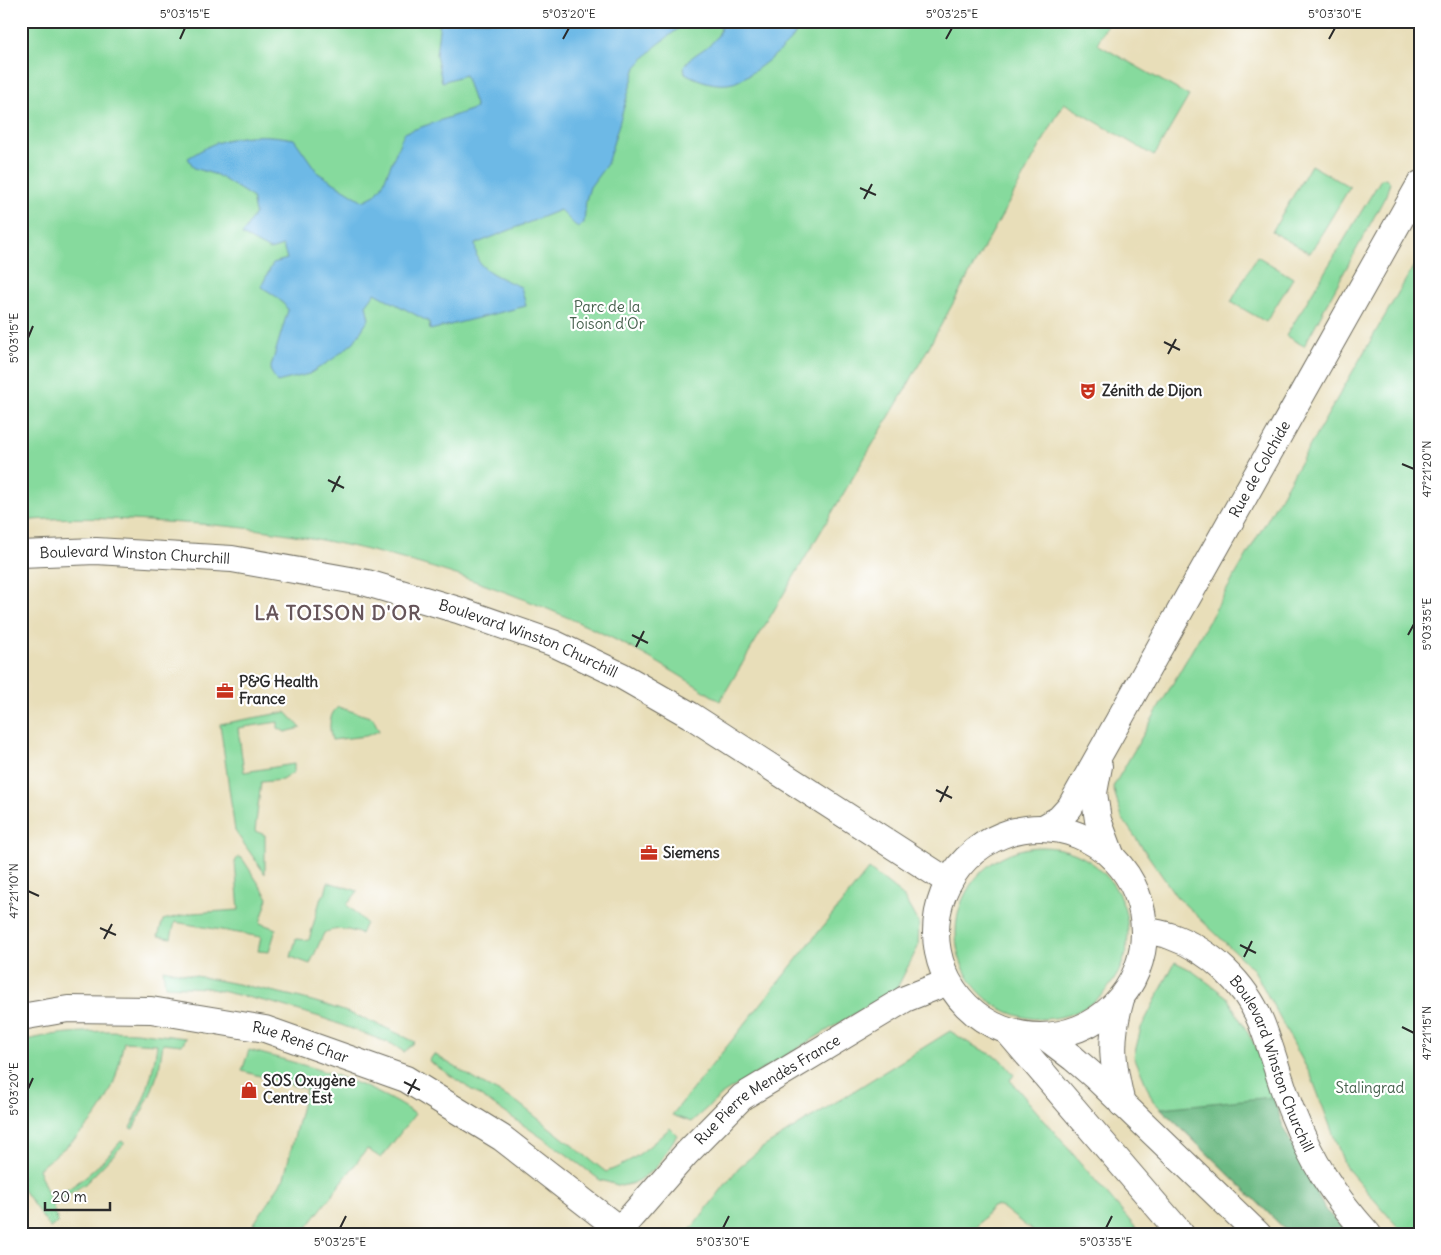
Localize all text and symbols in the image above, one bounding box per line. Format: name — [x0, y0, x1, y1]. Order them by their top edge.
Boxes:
text: 5°03'15"E — [160, 6, 210, 21]
text: 5°03'20"E — [542, 6, 596, 21]
text: 5°03'25"E — [926, 6, 978, 21]
text: 5°03'30"E — [1308, 6, 1362, 21]
park label: Parc de la Toison d'Or — [569, 297, 645, 333]
text: 5°03'15"E — [6, 313, 21, 363]
theatre icon: Zénith de Dijon — [1078, 381, 1098, 401]
place label: Zénith de Dijon — [1102, 381, 1203, 400]
street label: Rue de Colchide — [1225, 417, 1294, 521]
text: 47°21'20"N — [1419, 440, 1434, 498]
street label: Boulevard Winston Churchill — [39, 541, 231, 568]
street label: Boulevard Winston Churchill — [437, 595, 621, 681]
text: 5°03'35"E — [1419, 598, 1434, 650]
district label: LA TOISON D'OR — [254, 600, 422, 625]
place label: P&G Health France — [239, 672, 319, 708]
office icon: P&G Health France — [215, 681, 235, 701]
office icon: Siemens — [639, 843, 659, 863]
place label: Siemens — [663, 843, 720, 862]
text: 47°21'10"N — [6, 863, 21, 919]
street label: Boulevard Winston Churchill — [1226, 971, 1318, 1155]
text: 47°21'15"N — [1419, 1006, 1434, 1060]
street label: Rue René Char — [251, 1017, 351, 1067]
street label: Rue Pierre Mendès France — [690, 1030, 843, 1149]
text: 5°03'20"E — [6, 1062, 21, 1116]
place label: SOS Oxygène Centre Est — [263, 1071, 356, 1107]
park label: Stalingrad — [1336, 1078, 1405, 1097]
shop icon: SOS Oxygène Centre Est — [239, 1080, 259, 1100]
scale bar — [45, 1180, 110, 1212]
text: 20 m — [52, 1187, 87, 1206]
text: 5°03'25"E — [314, 1234, 366, 1249]
text: 5°03'30"E — [696, 1234, 750, 1249]
text: 5°03'35"E — [1080, 1234, 1132, 1249]

